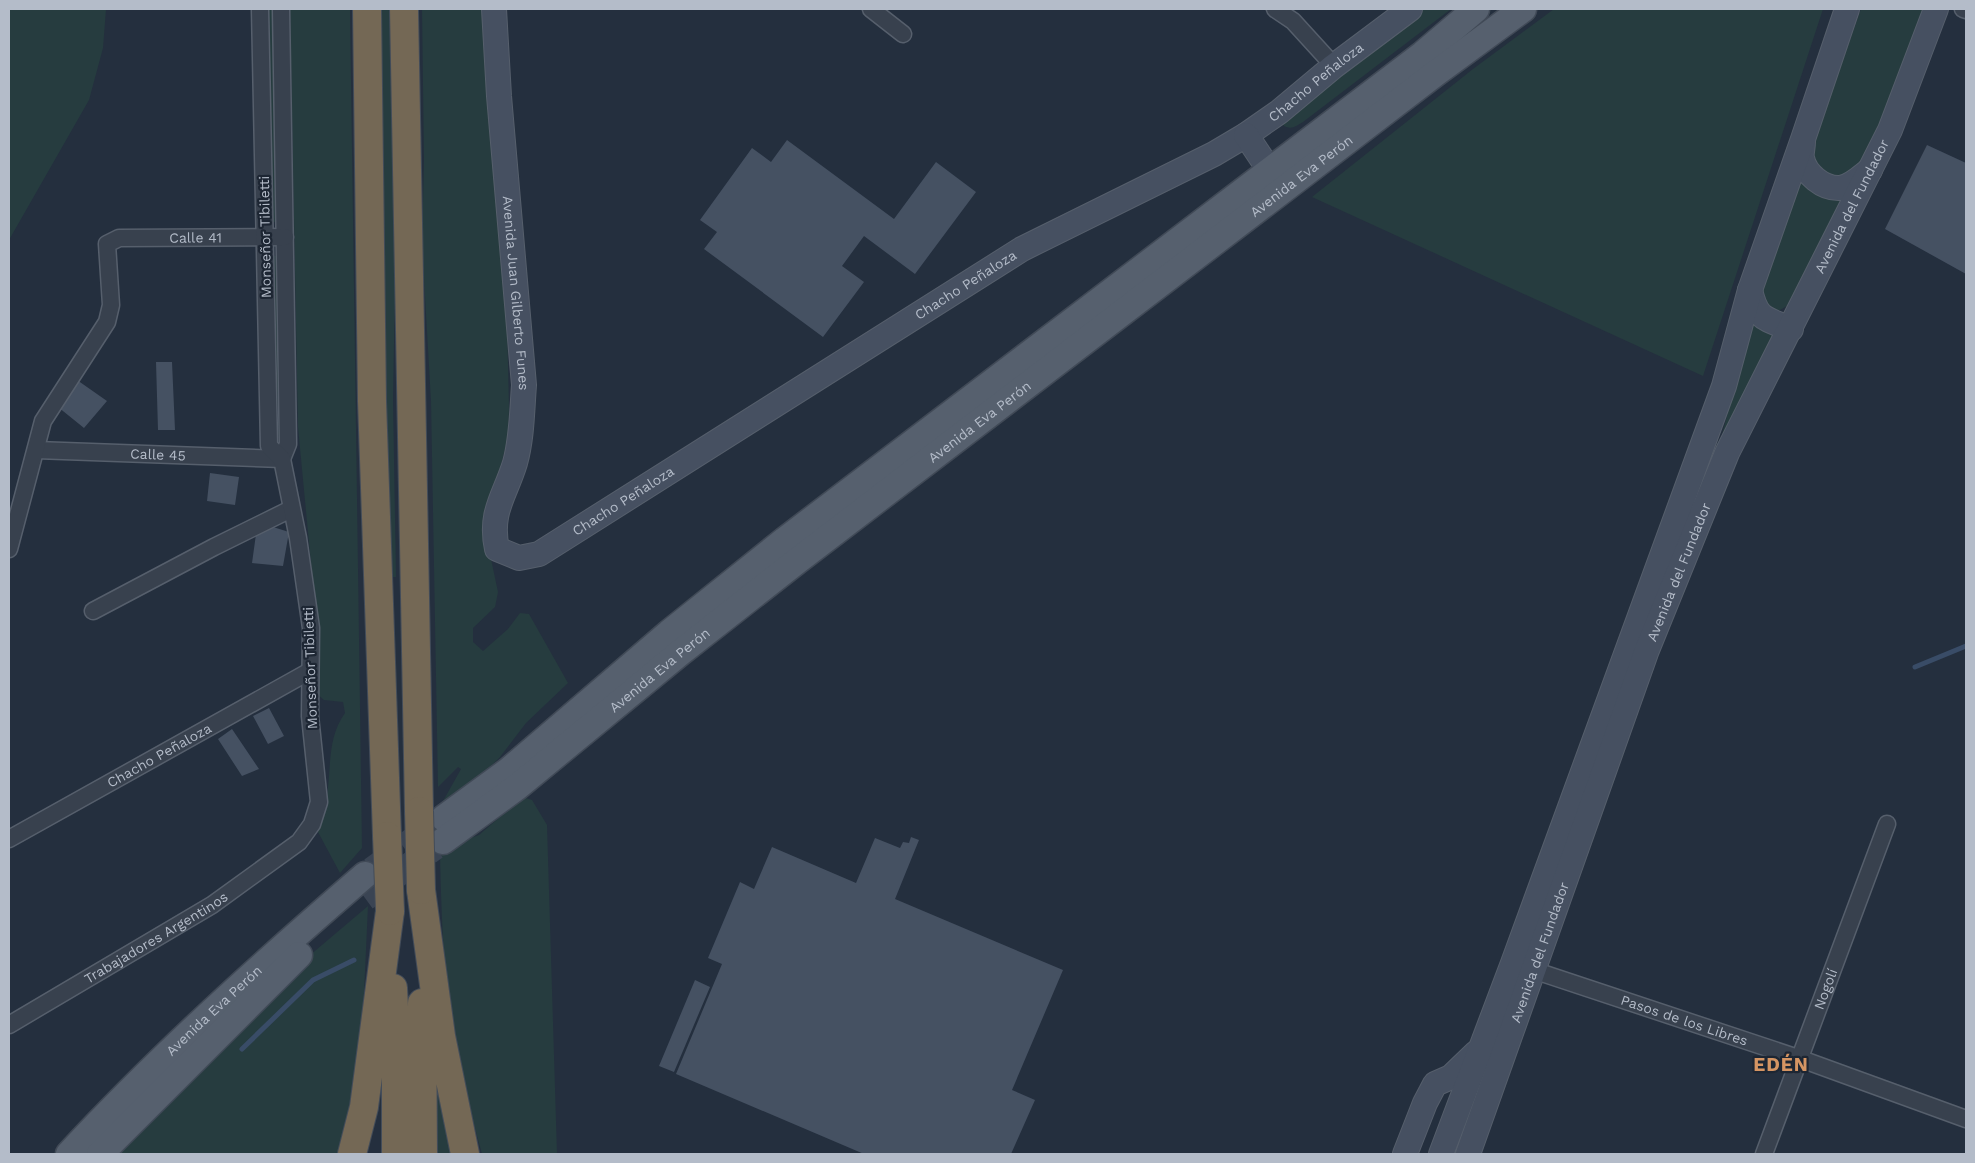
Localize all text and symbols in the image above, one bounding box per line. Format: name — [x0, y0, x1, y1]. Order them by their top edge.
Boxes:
street label: Chacho Peñaloza — [1265, 39, 1366, 125]
street label: Avenida Eva Perón — [1247, 132, 1356, 220]
street label: Avenida del Fundador — [1811, 136, 1892, 276]
street label: Monseñor Tibiletti — [256, 176, 274, 298]
street label: Avenida Juan Gilberto Funes — [500, 195, 532, 391]
street label: Calle 41 — [169, 229, 222, 246]
street label: Chacho Peñaloza — [912, 247, 1019, 323]
street label: Avenida Eva Perón — [925, 377, 1034, 466]
street label: Calle 45 — [130, 445, 186, 463]
street label: Chacho Peñaloza — [569, 463, 677, 539]
street label: Avenida del Fundador — [1643, 500, 1714, 644]
street label: Monseñor Tibiletti — [300, 607, 320, 729]
street label: Avenida Eva Perón — [606, 624, 713, 716]
street label: Chacho Peñaloza — [104, 720, 214, 791]
street label: Avenida del Fundador — [1507, 880, 1572, 1025]
street label: Trabajadores Argentinos — [81, 888, 231, 987]
street label: Avenida Eva Perón — [163, 962, 265, 1059]
street label: Nogolí — [1811, 966, 1840, 1012]
street label: Pasos de los Libres — [1619, 992, 1750, 1049]
district label: EDÉN — [1753, 1053, 1809, 1076]

